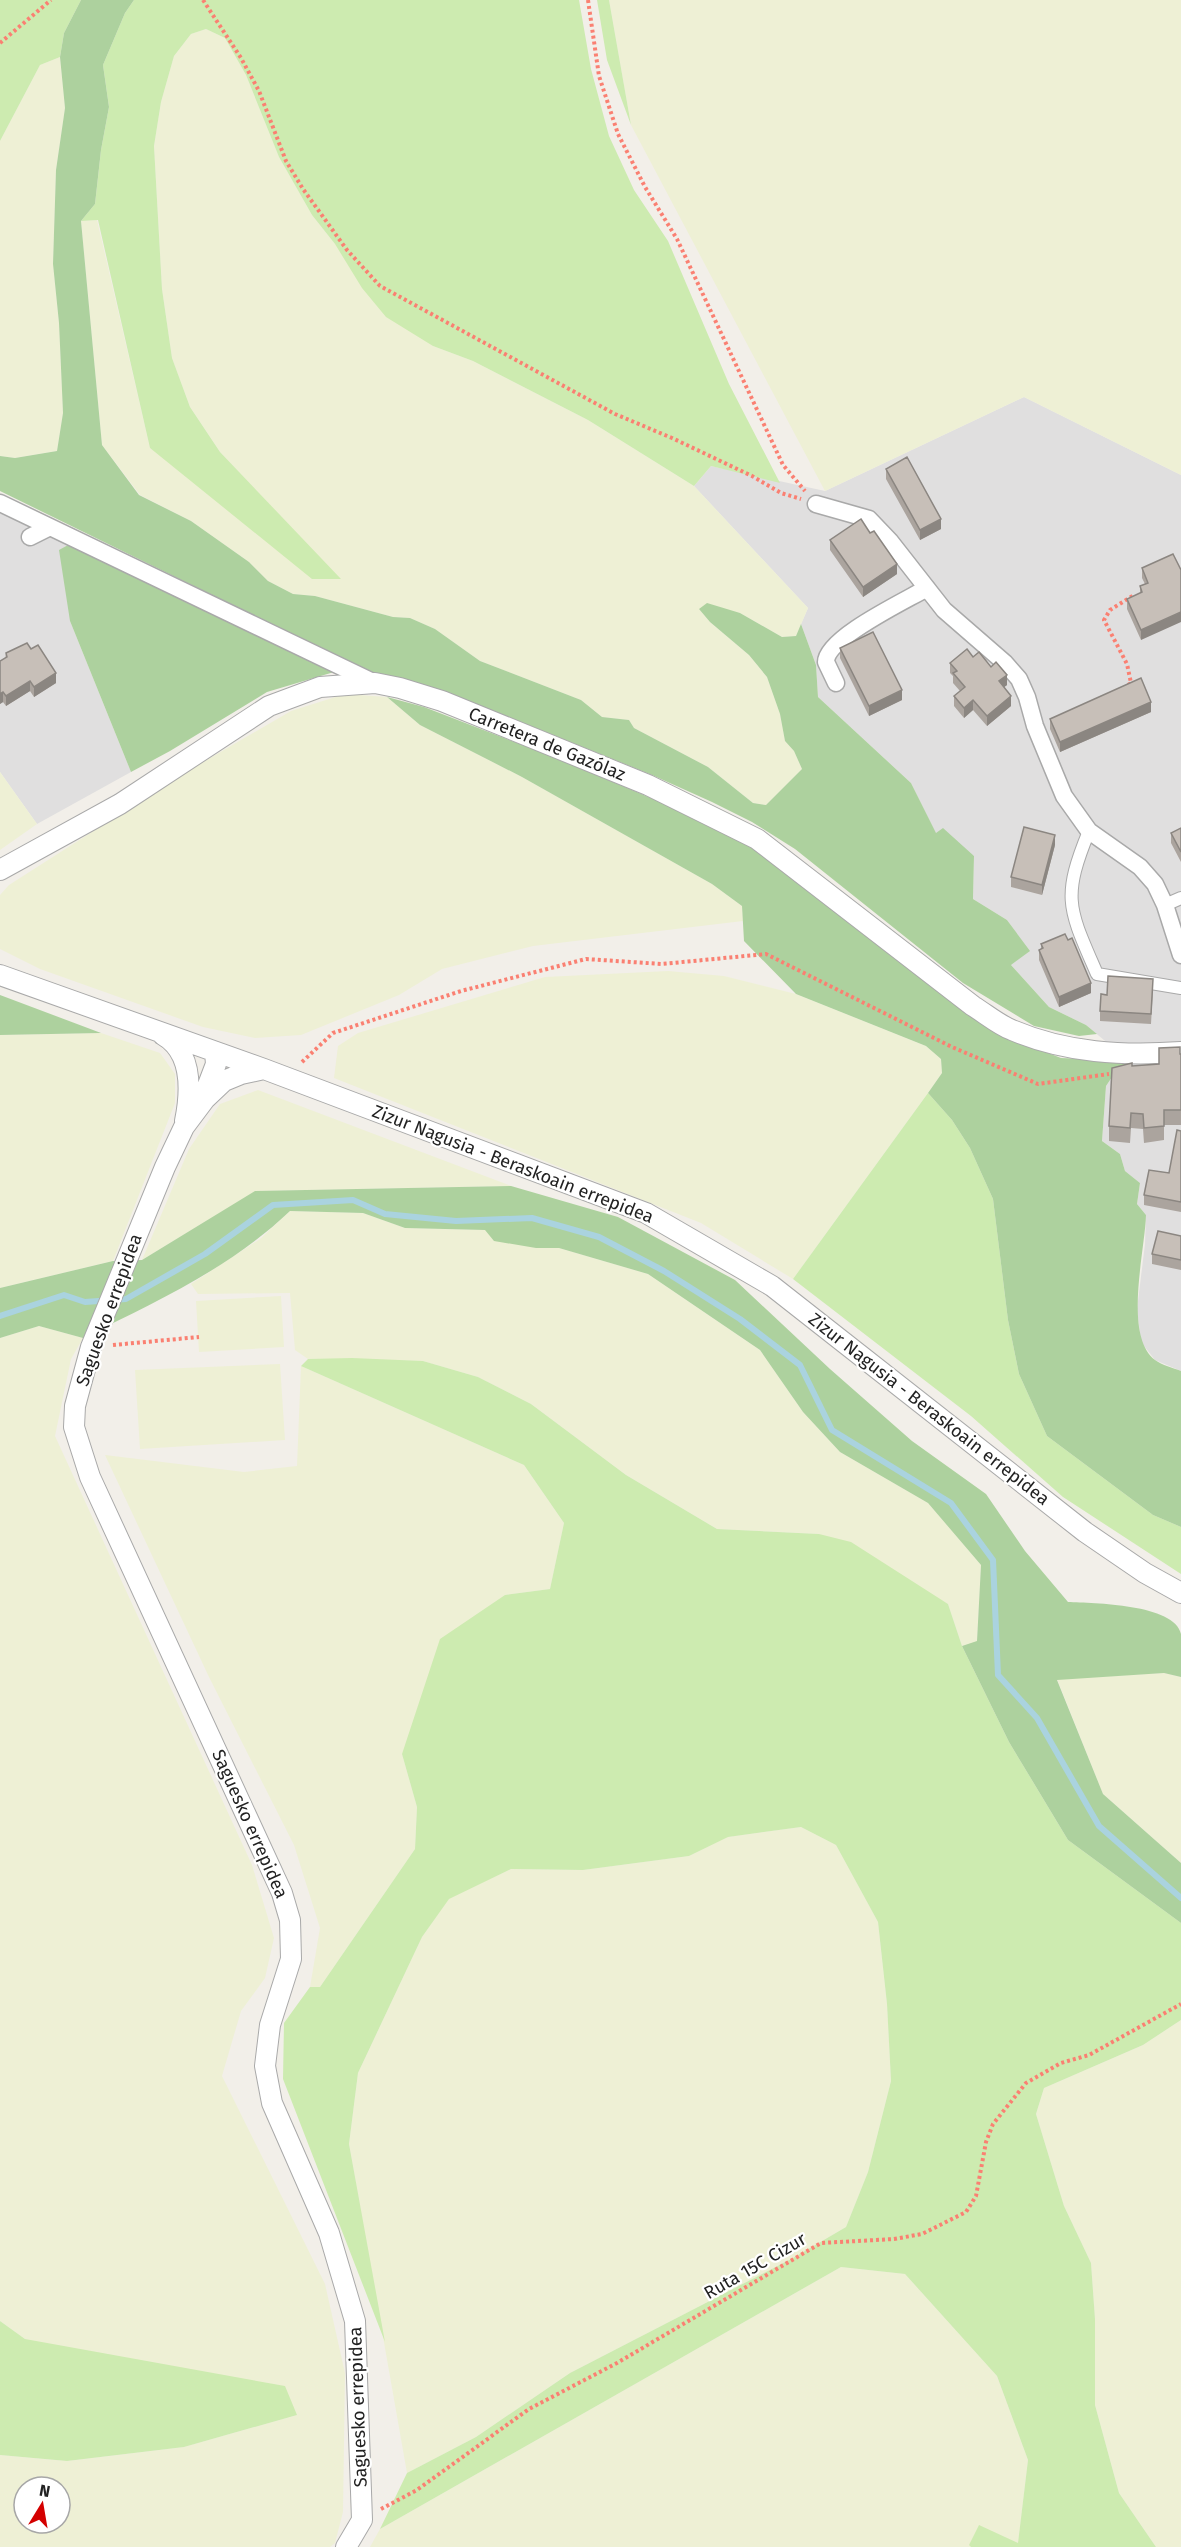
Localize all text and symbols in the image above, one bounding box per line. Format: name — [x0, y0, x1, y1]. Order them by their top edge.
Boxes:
street label: Carretera de Gazólaz — [465, 702, 629, 786]
street label: Zizur Nagusia - Beraskoain errepidea — [369, 1100, 657, 1228]
street label: Saguesko errepidea — [71, 1231, 147, 1389]
street label: Zizur Nagusia - Beraskoain errepidea — [804, 1308, 1054, 1510]
street label: Saguesko errepidea — [207, 1746, 293, 1902]
street label: Ruta 15C Cizur — [700, 2228, 810, 2304]
street label: Saguesko errepidea — [344, 2326, 372, 2488]
north arrow — [12, 2475, 72, 2535]
text: N — [38, 2480, 52, 2501]

